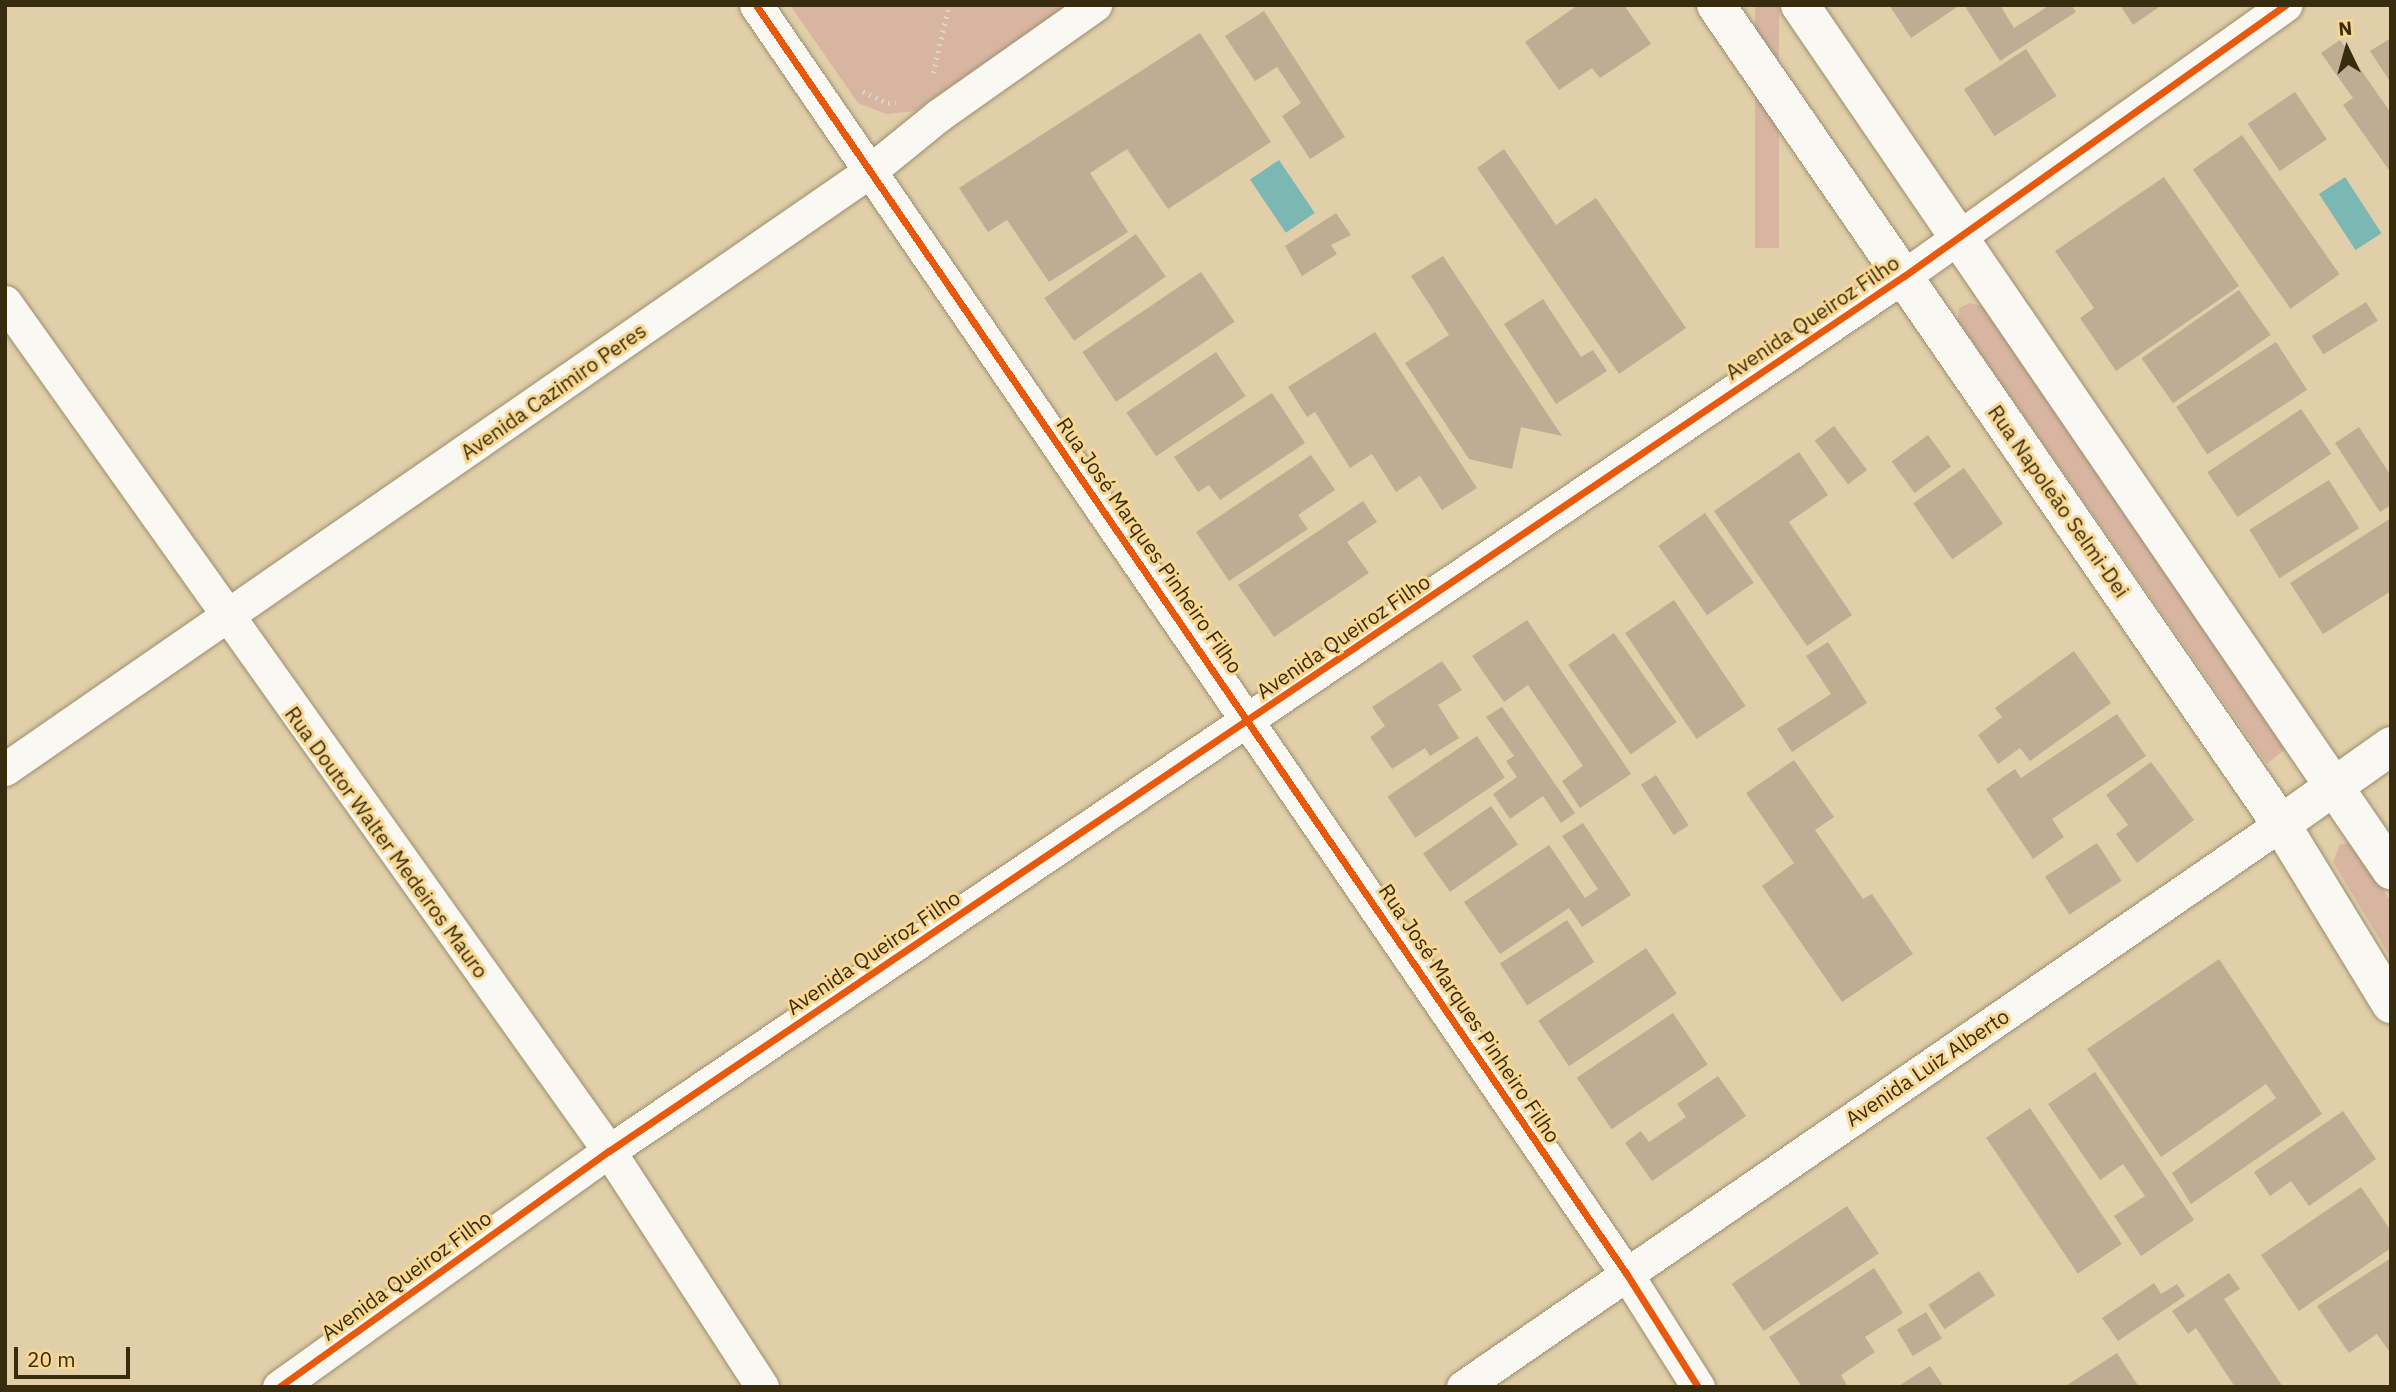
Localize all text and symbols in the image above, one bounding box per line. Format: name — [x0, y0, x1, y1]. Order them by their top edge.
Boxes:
north arrow — [2312, 14, 2382, 84]
text: N — [2337, 16, 2353, 41]
street label: Avenida Queiroz Filho — [1720, 249, 1904, 385]
street label: Avenida Cazimiro Peres — [455, 317, 651, 465]
street label: Rua Napoleão Selmi-Dei — [1983, 400, 2135, 602]
street label: Rua José Marques Pinheiro Filho — [1052, 412, 1248, 678]
street label: Avenida Queiroz Filho — [1251, 568, 1435, 704]
street label: Rua Doutor Walter Medeiros Mauro — [280, 701, 494, 983]
street label: Rua José Marques Pinheiro Filho — [1374, 879, 1566, 1147]
street label: Avenida Queiroz Filho — [781, 884, 965, 1020]
street label: Avenida Luiz Alberto — [1840, 1003, 2014, 1131]
street label: Avenida Queiroz Filho — [316, 1205, 496, 1345]
scale bar — [18, 1332, 133, 1376]
text: 20 m — [27, 1345, 76, 1373]

